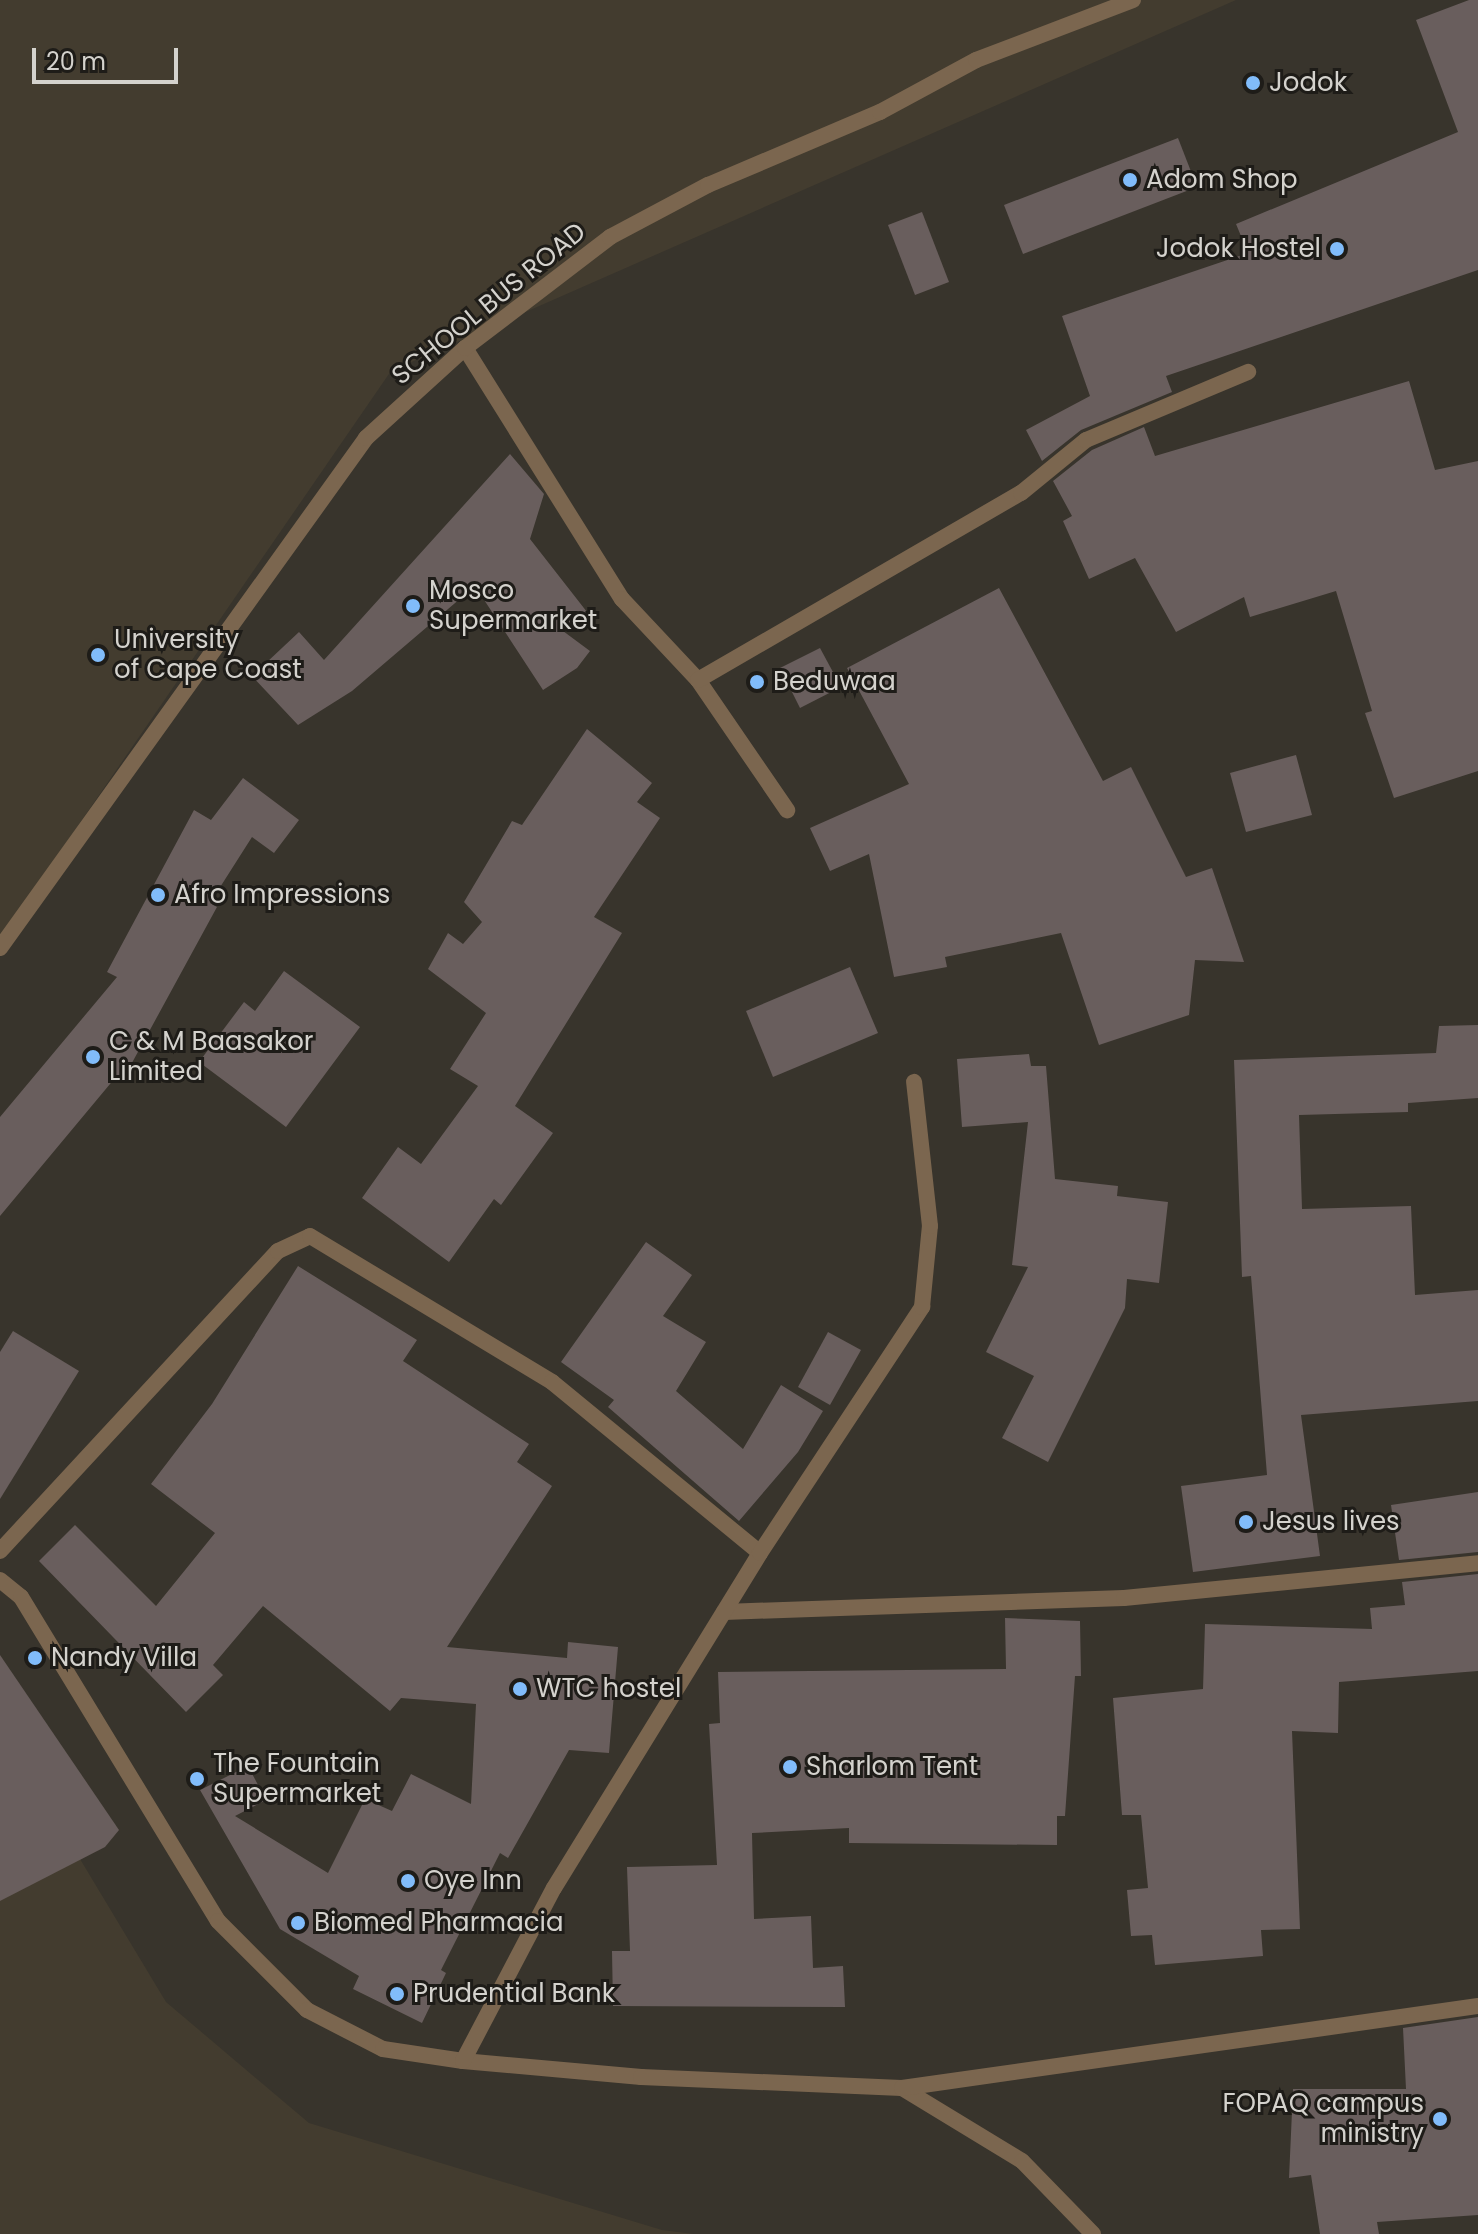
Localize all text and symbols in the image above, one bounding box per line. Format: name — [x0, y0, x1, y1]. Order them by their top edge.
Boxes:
scale bar — [36, 32, 182, 82]
text: 20 m — [46, 45, 106, 78]
place label: Jodok — [1269, 67, 1347, 99]
marker: Jodok — [1244, 74, 1262, 92]
place label: Adom Shop — [1146, 164, 1298, 196]
marker: Adom Shop — [1121, 171, 1139, 189]
street label: SCHOOL BUS ROAD — [386, 216, 592, 392]
place label: Jodok Hostel — [1156, 233, 1321, 265]
marker: Jodok Hostel — [1328, 240, 1346, 258]
place label: Mosco Supermarket — [429, 575, 597, 636]
marker: Mosco Supermarket — [404, 597, 422, 615]
place label: University of Cape Coast — [114, 624, 302, 686]
marker: University of Cape Coast — [89, 646, 107, 664]
place label: Beduwaa — [773, 666, 896, 698]
marker: Beduwaa — [748, 673, 766, 691]
place label: Afro Impressions — [174, 879, 390, 911]
marker: Afro Impressions — [149, 886, 167, 904]
place label: C & M Baasakor Limited — [109, 1026, 313, 1088]
marker: C & M Baasakor Limited — [84, 1048, 102, 1066]
place label: Jesus lives — [1262, 1506, 1400, 1538]
marker: Jesus lives — [1237, 1513, 1255, 1531]
place label: Nandy Villa — [51, 1642, 197, 1674]
marker: Nandy Villa — [26, 1649, 44, 1667]
place label: WTC hostel — [536, 1673, 681, 1705]
marker: WTC hostel — [511, 1680, 529, 1698]
place label: The Fountain Supermarket — [213, 1748, 381, 1810]
place label: Sharlom Tent — [806, 1751, 978, 1783]
marker: Sharlom Tent — [781, 1758, 799, 1776]
marker: The Fountain Supermarket — [188, 1770, 206, 1788]
place label: Oye Inn — [424, 1865, 522, 1897]
marker: Oye Inn — [399, 1872, 417, 1890]
place label: Biomed Pharmacia — [314, 1907, 563, 1939]
marker: Biomed Pharmacia — [289, 1914, 307, 1932]
place label: Prudential Bank — [413, 1978, 615, 2010]
marker: Prudential Bank — [388, 1985, 406, 2003]
place label: FOPAQ campus ministry — [1223, 2088, 1424, 2150]
marker: FOPAQ campus ministry — [1431, 2110, 1449, 2128]

